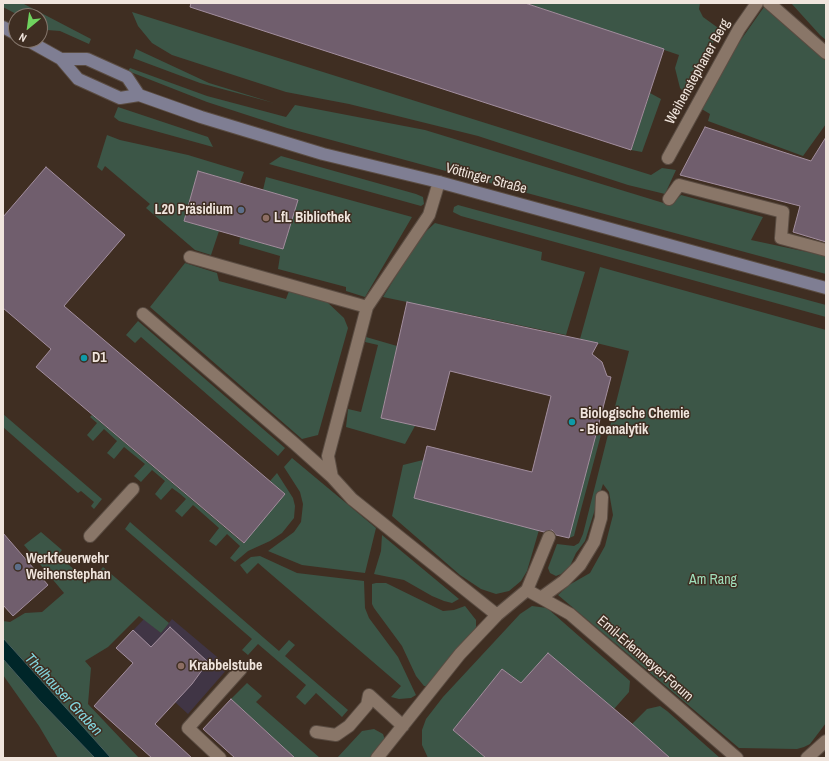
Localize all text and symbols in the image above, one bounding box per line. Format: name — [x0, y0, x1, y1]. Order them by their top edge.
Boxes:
north arrow — [8, 8, 48, 48]
street label: Weihenstephaner Berg — [662, 16, 734, 128]
text: N — [16, 30, 29, 45]
street label: Vöttinger Straße — [443, 160, 529, 198]
place label: L20 Präsidium — [155, 202, 233, 218]
marker: L20 Präsidium — [236, 205, 246, 215]
place label: LfL Bibliothek — [274, 210, 351, 226]
marker: LfL Bibliothek — [261, 213, 271, 223]
place label: D1 — [92, 350, 107, 366]
marker: D1 — [79, 353, 89, 363]
place label: Biologische Chemie - Bioanalytik — [580, 406, 690, 438]
marker: Biologische Chemie - Bioanalytik — [567, 417, 577, 427]
place label: Werkfeuerwehr Weihenstephan — [26, 551, 111, 584]
marker: Werkfeuerwehr Weihenstephan — [13, 562, 23, 572]
park label: Am Rang — [689, 572, 737, 588]
street label: Emil-Erlenmeyer-Forum — [593, 613, 697, 705]
water label: Thalhauser Graben — [20, 650, 106, 740]
place label: Krabbelstube — [189, 658, 262, 674]
marker: Krabbelstube — [176, 661, 186, 671]

